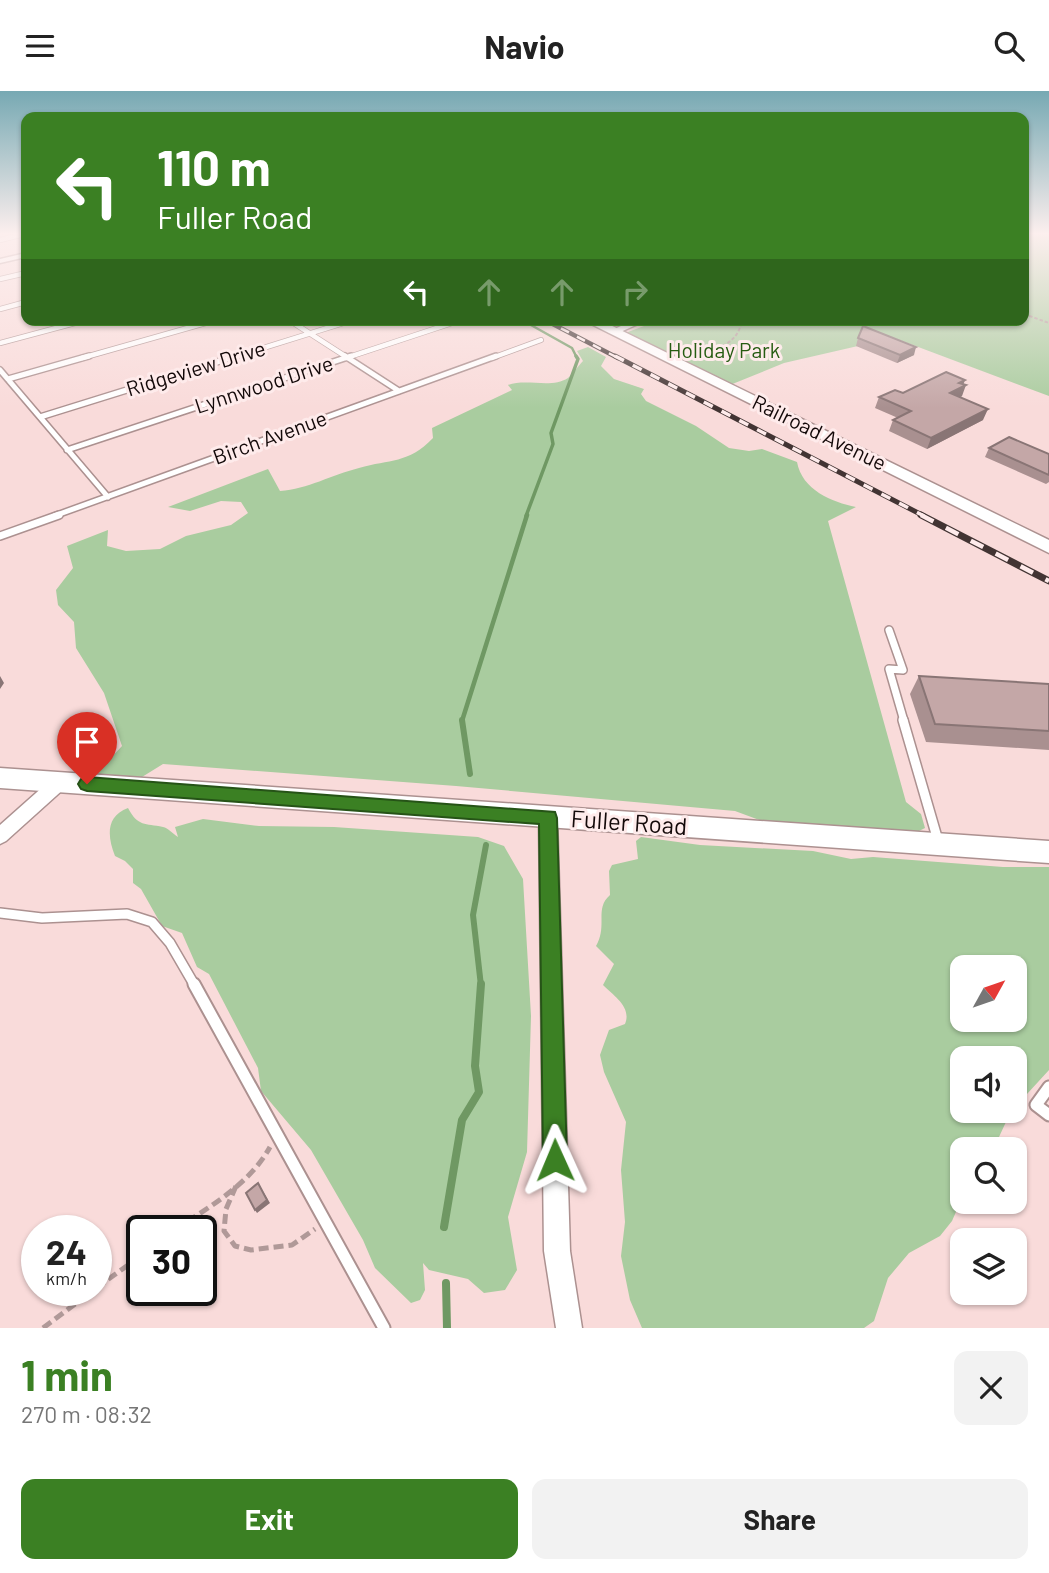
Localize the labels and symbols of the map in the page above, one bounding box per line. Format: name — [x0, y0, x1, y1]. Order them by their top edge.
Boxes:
street label: Ridgeview Drive — [123, 335, 268, 401]
park label: Holiday Park — [668, 337, 780, 362]
street label: Lynnwood Drive — [191, 349, 336, 418]
street label: Railroad Avenue — [749, 388, 891, 475]
street label: Birch Avenue — [209, 404, 330, 469]
pin — [57, 712, 117, 784]
street label: Fuller Road — [570, 803, 688, 840]
north arrow — [950, 955, 1027, 1033]
position arrow — [518, 1123, 592, 1197]
speed limit sign: 30 — [126, 1215, 217, 1306]

